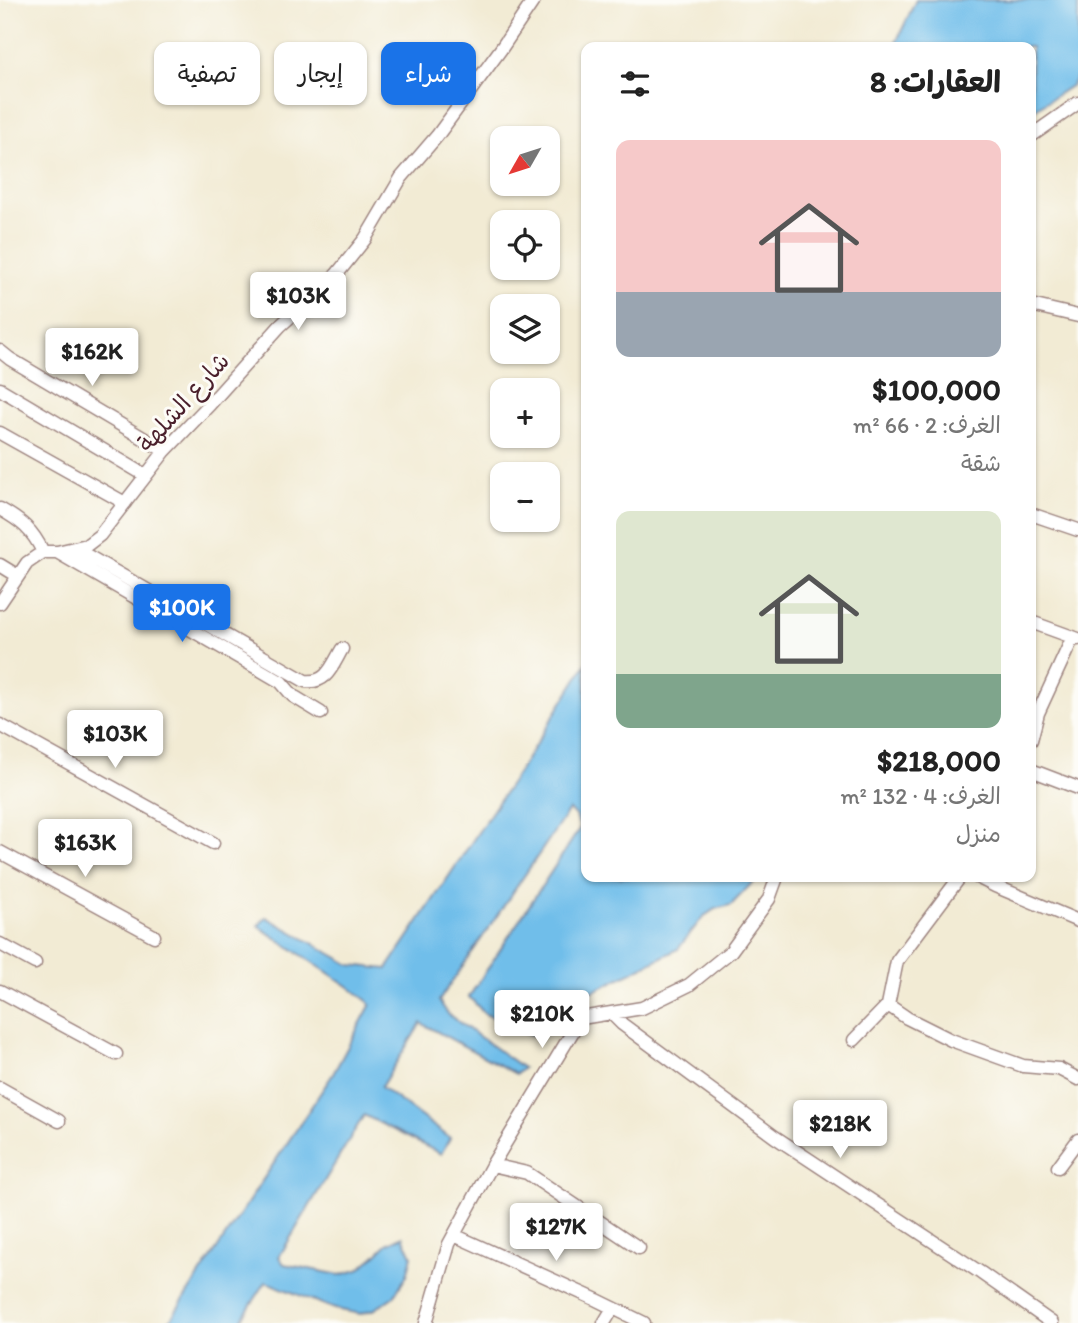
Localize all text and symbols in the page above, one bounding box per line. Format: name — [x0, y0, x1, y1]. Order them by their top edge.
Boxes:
chip: تصفية — [154, 42, 260, 105]
chip: إيجار — [274, 42, 367, 105]
chip: شراء — [381, 42, 476, 105]
text: العقارات: 8 — [870, 63, 1001, 100]
icon: filters — [616, 65, 654, 103]
north arrow — [490, 126, 560, 196]
map controls — [490, 126, 560, 532]
icon: home — [746, 185, 872, 311]
button: locate — [490, 210, 560, 280]
pin: $103K — [249, 272, 347, 332]
text: $103K — [266, 281, 330, 309]
button: layers — [490, 294, 560, 364]
pin: $162K — [43, 328, 141, 388]
text: $162K — [61, 337, 123, 365]
street label: شارع الشلهة — [131, 346, 237, 460]
text: $100,000 — [872, 371, 1001, 408]
button: + — [490, 378, 560, 448]
text: الغرف: 2 · 66 m² — [853, 411, 1001, 439]
text: شقة — [961, 449, 1001, 477]
button: − — [490, 462, 560, 532]
icon: home — [746, 556, 872, 682]
pin: $100K — [133, 584, 231, 644]
text: $100K — [149, 593, 215, 621]
pin: $103K — [66, 710, 164, 770]
text: $103K — [83, 719, 147, 747]
text: $218,000 — [877, 742, 1001, 779]
text: الغرف: 4 · 132 m² — [840, 782, 1001, 810]
pin: $163K — [36, 820, 134, 879]
text: منزل — [956, 820, 1001, 848]
text: $163K — [54, 828, 116, 856]
pin: $210K — [493, 990, 591, 1050]
text: $210K — [510, 999, 574, 1027]
pin: $218K — [791, 1100, 889, 1160]
text: $218K — [809, 1109, 871, 1137]
pin: $127K — [507, 1204, 605, 1263]
text: $127K — [526, 1212, 586, 1240]

